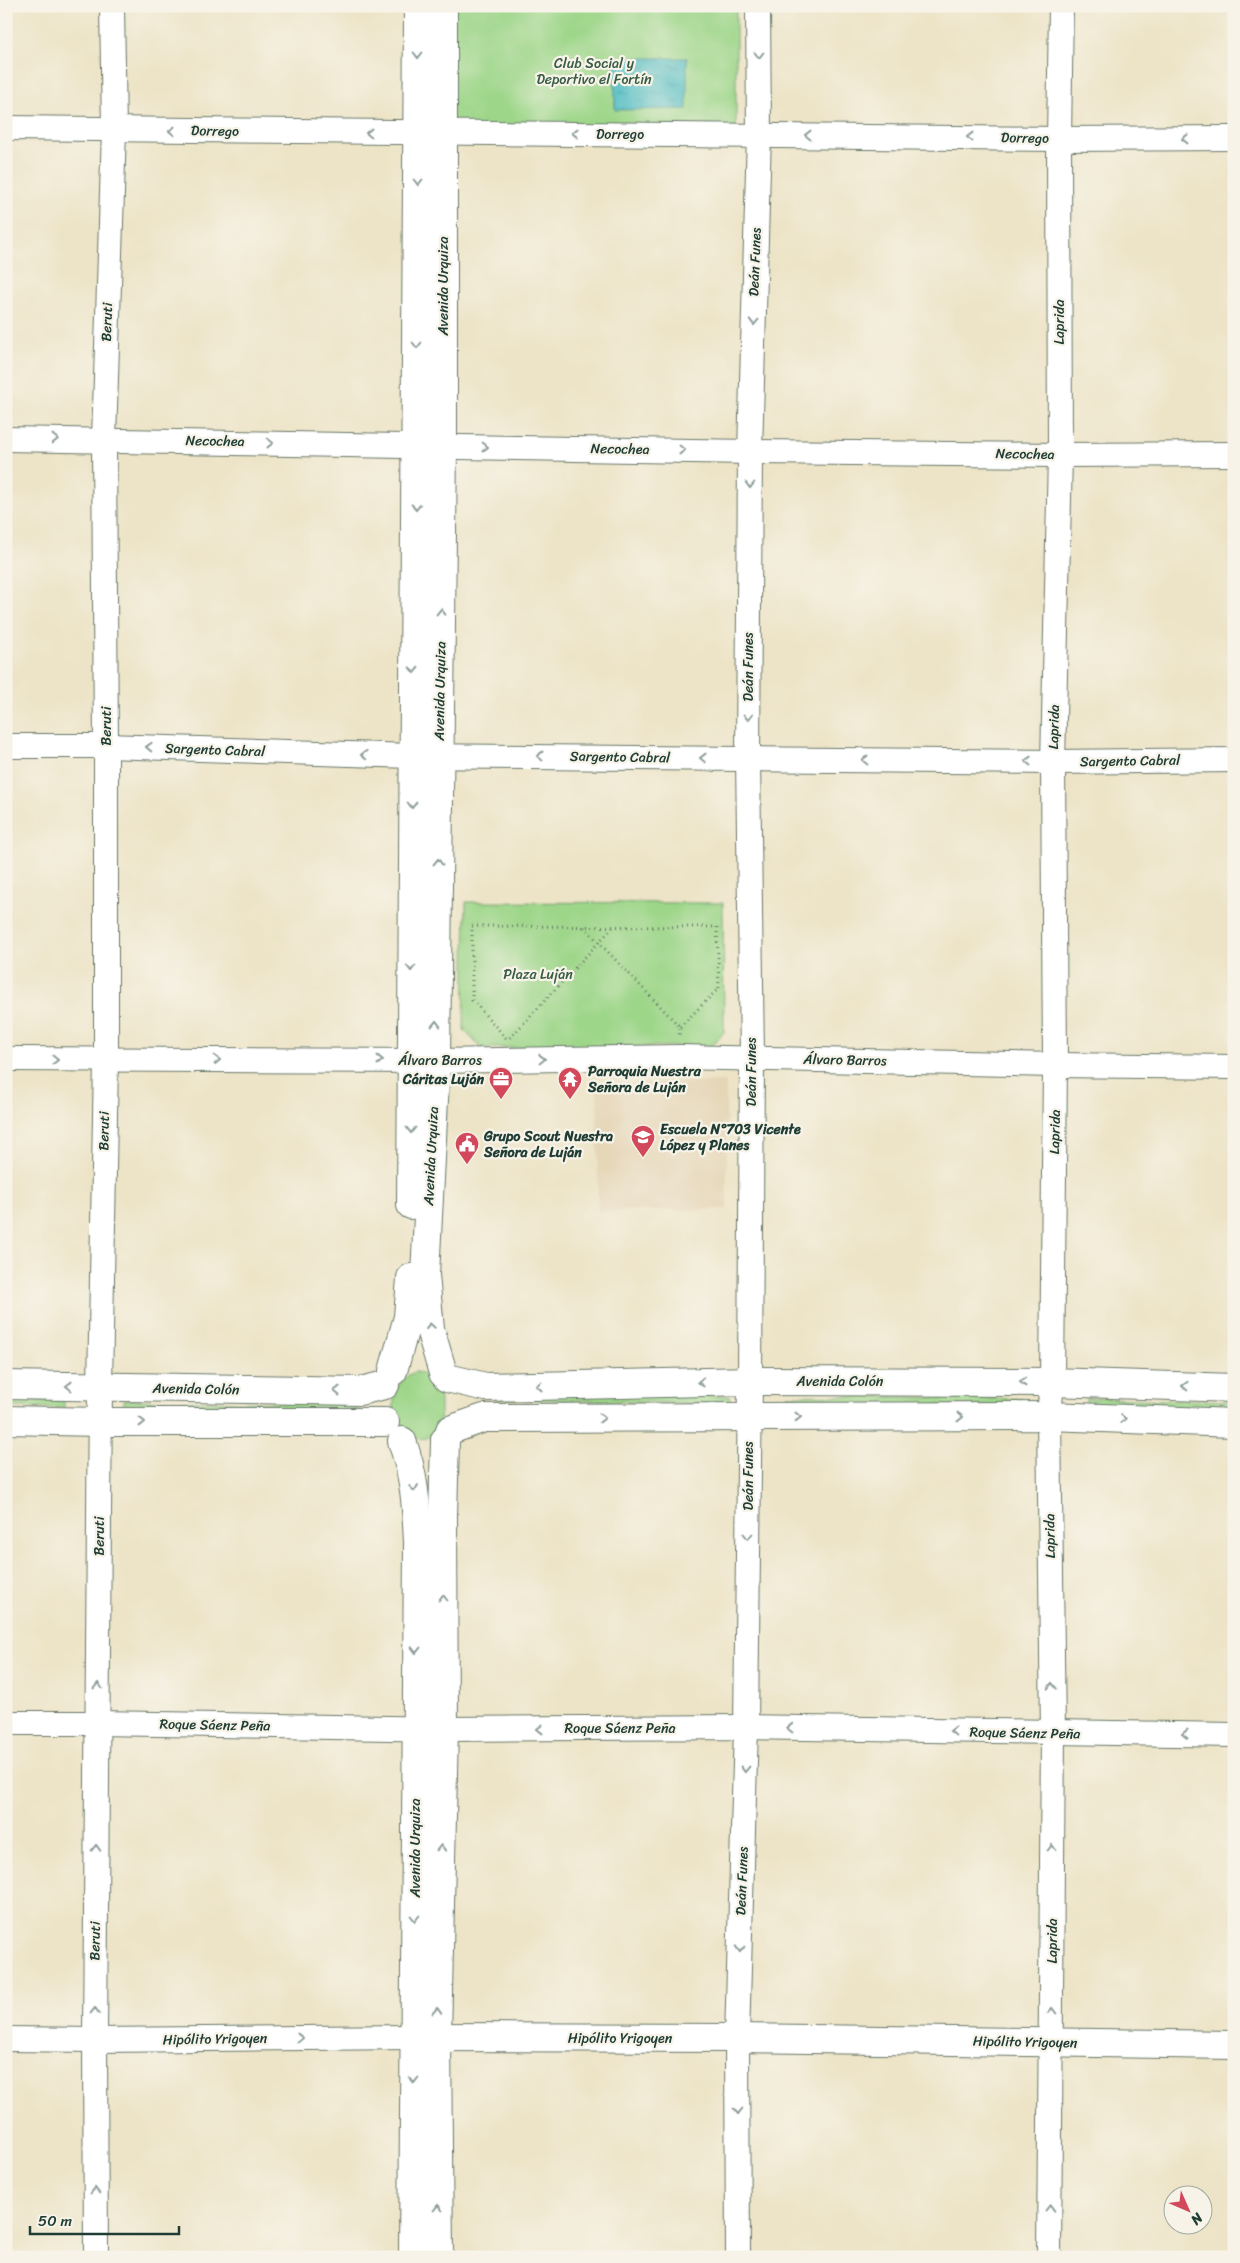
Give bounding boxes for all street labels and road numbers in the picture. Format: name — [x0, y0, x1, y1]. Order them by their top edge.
street label: Dorrego — [191, 118, 239, 144]
street label: Dorrego — [596, 122, 644, 147]
street label: Dorrego — [1001, 125, 1049, 151]
street label: Deán Funes — [741, 227, 769, 297]
street label: Avenida Urquiza — [431, 236, 456, 337]
street label: Laprida — [1047, 300, 1072, 344]
street label: Beruti — [94, 301, 120, 342]
street label: Necochea — [185, 428, 245, 454]
street label: Necochea — [590, 436, 650, 462]
street label: Necochea — [995, 441, 1055, 467]
street label: Deán Funes — [736, 632, 761, 701]
street label: Avenida Urquiza — [427, 641, 453, 742]
street label: Laprida — [1041, 704, 1067, 750]
street label: Beruti — [94, 705, 119, 746]
street label: Sargento Cabral — [165, 736, 266, 764]
street label: Sargento Cabral — [570, 744, 671, 770]
street label: Sargento Cabral — [1080, 748, 1181, 774]
street label: Deán Funes — [739, 1037, 764, 1106]
street label: Álvaro Barros — [802, 1047, 887, 1073]
street label: Álvaro Barros — [397, 1048, 482, 1073]
street label: Avenida Urquiza — [416, 1106, 446, 1207]
street label: Laprida — [1042, 1109, 1068, 1155]
street label: Beruti — [91, 1110, 117, 1151]
street label: Avenida Colón — [796, 1369, 884, 1394]
street label: Avenida Colón — [151, 1376, 240, 1402]
street label: Deán Funes — [736, 1441, 761, 1510]
street label: Laprida — [1037, 1513, 1063, 1559]
street label: Beruti — [87, 1515, 112, 1556]
street label: Roque Sáenz Peña — [159, 1712, 271, 1738]
street label: Roque Sáenz Peña — [565, 1716, 675, 1741]
street label: Roque Sáenz Peña — [969, 1720, 1081, 1746]
street label: Avenida Urquiza — [403, 1798, 428, 1899]
street label: Deán Funes — [728, 1846, 756, 1916]
street label: Laprida — [1040, 1919, 1065, 1963]
street label: Beruti — [82, 1920, 108, 1961]
street label: Hipólito Yrigoyen — [163, 2026, 268, 2052]
street label: Hipólito Yrigoyen — [568, 2026, 673, 2051]
street label: Hipólito Yrigoyen — [973, 2029, 1078, 2055]

